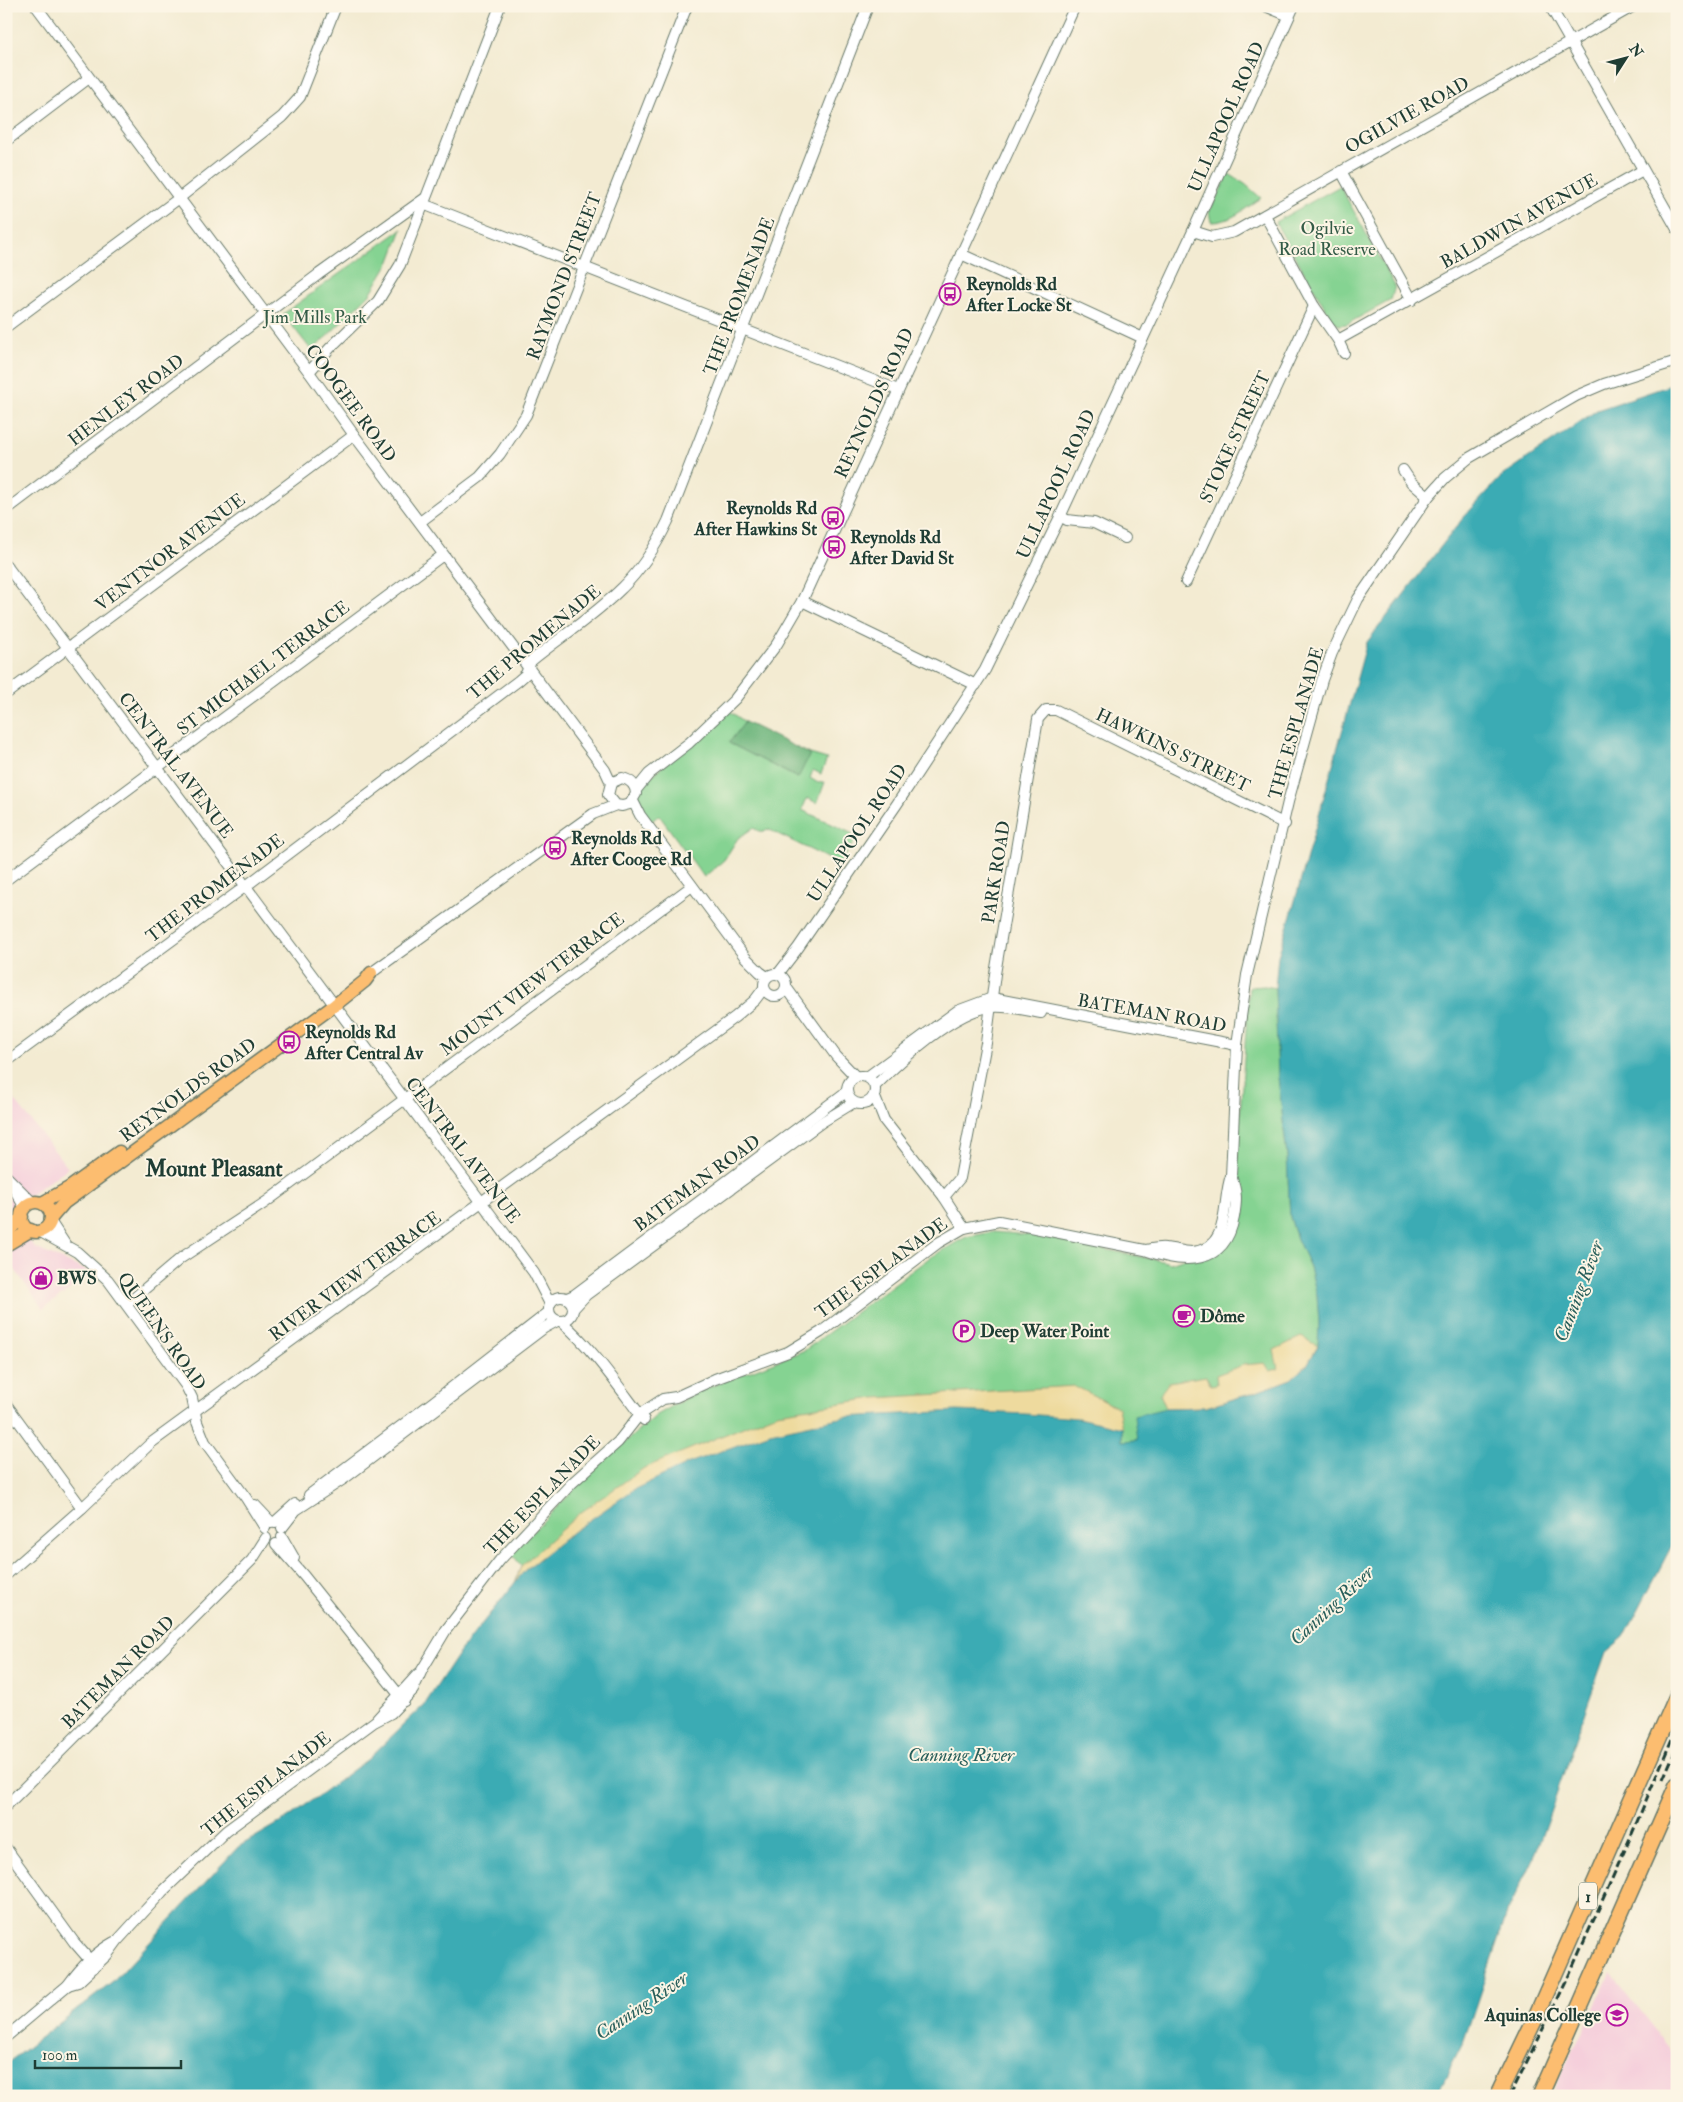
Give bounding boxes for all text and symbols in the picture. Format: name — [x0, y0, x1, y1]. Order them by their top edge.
north arrow — [1600, 32, 1650, 82]
street label: ULLAPOOL ROAD — [1183, 38, 1270, 196]
text: N — [1625, 40, 1647, 61]
street label: OGILVIE ROAD — [1341, 72, 1473, 159]
street label: BALDWIN AVENUE — [1437, 169, 1602, 274]
street label: RAYMOND STREET — [522, 188, 607, 363]
street label: THE PROMENADE — [699, 214, 780, 378]
park label: Ogilvie Road Reserve — [1278, 217, 1376, 261]
place label: Reynolds Rd After Locke St — [965, 273, 1072, 317]
bus stop icon: Reynolds Rd After Locke St — [938, 282, 962, 306]
park label: Jim Mills Park — [262, 306, 367, 329]
street label: REYNOLDS ROAD — [830, 324, 919, 482]
street label: COOGEE ROAD — [300, 340, 401, 467]
street label: HENLEY ROAD — [64, 349, 189, 451]
street label: STOKE STREET — [1195, 367, 1276, 507]
street label: ULLAPOOL ROAD — [1012, 406, 1101, 563]
street label: VENTNOR AVENUE — [91, 488, 250, 616]
place label: Reynolds Rd After Hawkins St — [693, 497, 817, 541]
bus stop icon: Reynolds Rd After Hawkins St — [821, 506, 845, 530]
place label: Reynolds Rd After David St — [849, 526, 954, 570]
bus stop icon: Reynolds Rd After David St — [822, 535, 846, 559]
street label: THE PROMENADE — [463, 580, 606, 705]
street label: ST MICHAEL TERRACE — [172, 596, 354, 741]
street label: THE ESPLANADE — [1264, 644, 1329, 802]
street label: CENTRAL AVENUE — [113, 688, 238, 843]
street label: HAWKINS STREET — [1092, 703, 1254, 798]
street label: ULLAPOOL ROAD — [802, 759, 912, 907]
street label: PARK ROAD — [977, 819, 1016, 925]
place label: Reynolds Rd After Coogee Rd — [570, 827, 692, 871]
street label: THE PROMENADE — [142, 829, 289, 948]
bus stop icon: Reynolds Rd After Coogee Rd — [543, 836, 567, 860]
street label: MOUNT VIEW TERRACE — [436, 908, 629, 1061]
street label: BATEMAN ROAD — [1076, 989, 1228, 1038]
place label: Reynolds Rd After Central Av — [304, 1021, 424, 1065]
bus stop icon: Reynolds Rd After Central Av — [277, 1030, 301, 1054]
street label: REYNOLDS ROAD — [116, 1033, 261, 1148]
street label: CENTRAL AVENUE — [400, 1073, 525, 1228]
street label: BATEMAN ROAD — [630, 1130, 765, 1237]
district label: Mount Pleasant — [144, 1155, 284, 1183]
street label: RIVER VIEW TERRACE — [265, 1206, 446, 1346]
street label: THE ESPLANADE — [811, 1213, 952, 1324]
water label: Canning River — [1549, 1237, 1609, 1345]
shop icon: BWS — [29, 1266, 53, 1290]
place label: BWS — [57, 1267, 97, 1290]
street label: QUEENS ROAD — [112, 1268, 211, 1395]
cafe icon: Dôme — [1172, 1304, 1196, 1328]
place label: Dôme — [1200, 1305, 1245, 1328]
parking icon: Deep Water Point — [952, 1319, 976, 1343]
place label: Deep Water Point — [980, 1320, 1109, 1343]
street label: THE ESPLANADE — [479, 1431, 605, 1560]
water label: Canning River — [1285, 1560, 1379, 1651]
street label: BATEMAN ROAD — [57, 1611, 180, 1734]
street label: THE ESPLANADE — [197, 1727, 336, 1842]
water label: Canning River — [908, 1743, 1015, 1767]
road number: 1 — [1579, 1882, 1597, 1910]
water label: Canning River — [591, 1966, 693, 2045]
school or university icon: Aquinas College — [1605, 2003, 1629, 2027]
place label: Aquinas College — [1484, 2004, 1601, 2027]
scale bar — [35, 2037, 181, 2069]
text: 100 m — [42, 2046, 78, 2065]

